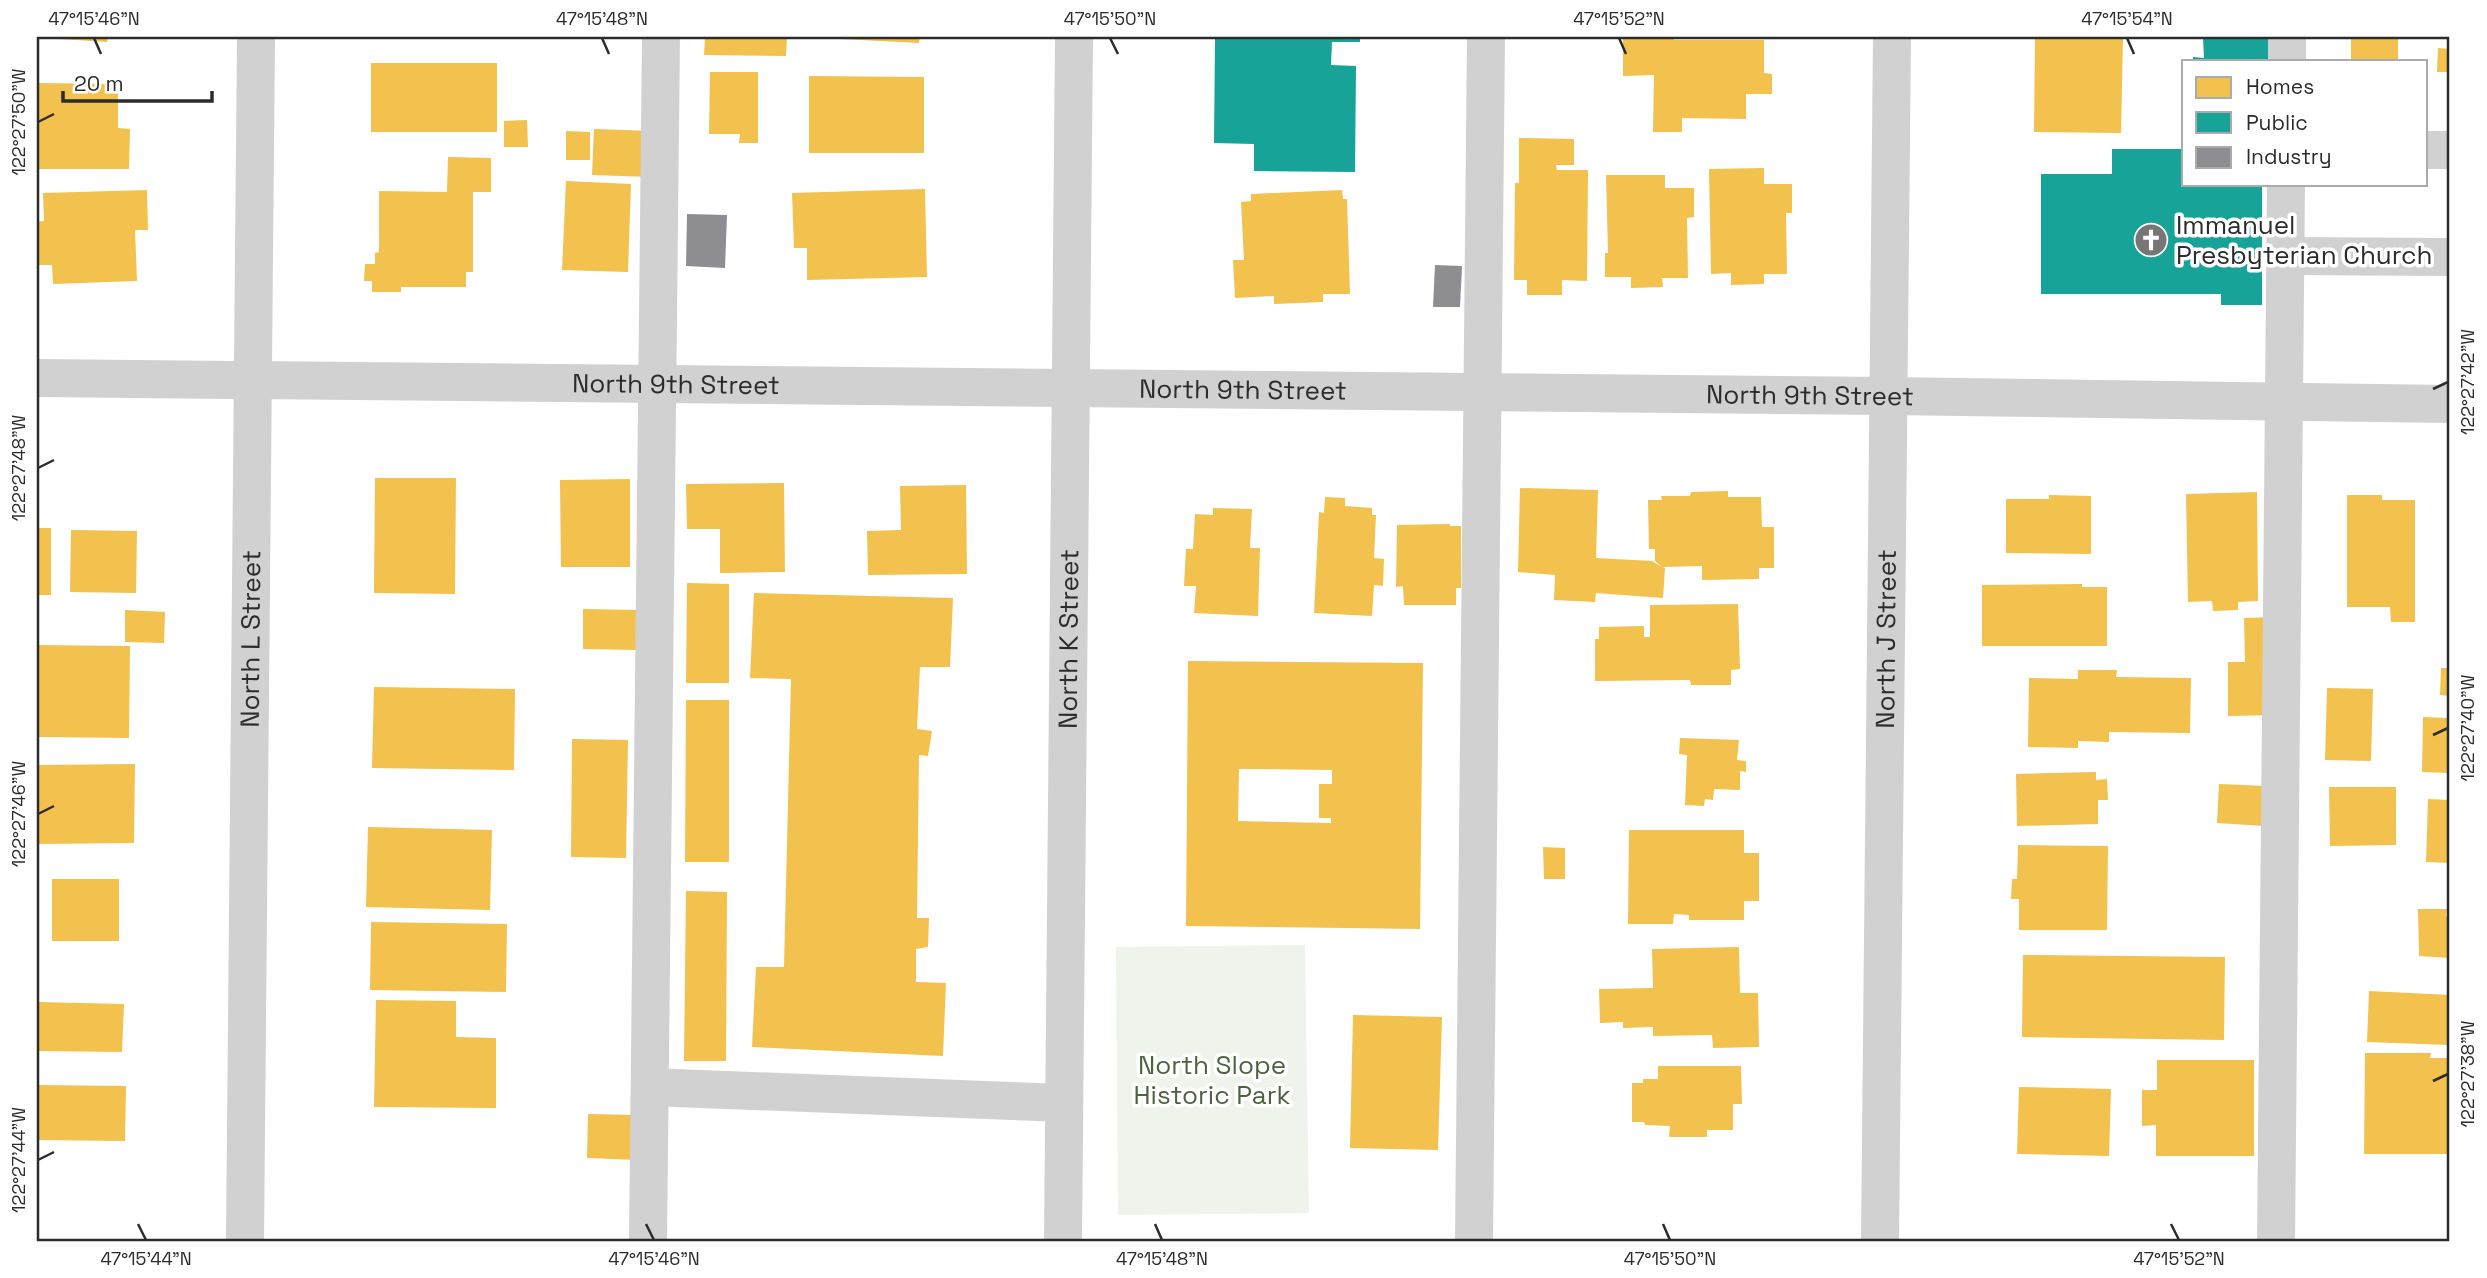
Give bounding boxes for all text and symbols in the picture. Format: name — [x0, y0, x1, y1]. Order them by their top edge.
text: 47°15'46"N — [48, 7, 140, 30]
text: 47°15'48"N — [556, 7, 648, 30]
text: 47°15'50"N — [1064, 7, 1156, 30]
text: 47°15'52"N — [1573, 7, 1665, 30]
text: 47°15'54"N — [2081, 7, 2173, 30]
scale bar — [63, 60, 212, 104]
legend — [2182, 60, 2428, 186]
text: 122°27'50"W — [7, 68, 30, 176]
text: 20 m — [74, 70, 124, 97]
text: Homes — [2246, 73, 2314, 100]
text: Public — [2246, 109, 2308, 136]
text: Industry — [2246, 143, 2332, 170]
place label: Immanuel Presbyterian Church — [2176, 208, 2433, 272]
church icon: Immanuel Presbyterian Church — [2132, 221, 2170, 259]
text: 122°27'42"W — [2456, 329, 2479, 435]
street label: North 9th Street — [572, 366, 780, 402]
street label: North 9th Street — [1139, 372, 1347, 408]
street label: North 9th Street — [1706, 377, 1914, 413]
text: 122°27'48"W — [7, 414, 30, 521]
street label: North K Street — [1051, 549, 1086, 729]
street label: North J Street — [1868, 549, 1904, 729]
street label: North L Street — [233, 550, 268, 728]
text: 122°27'40"W — [2456, 674, 2479, 781]
text: 122°27'46"W — [7, 761, 30, 867]
text: 122°27'38"W — [2456, 1020, 2479, 1127]
park label: North Slope Historic Park — [1134, 1048, 1290, 1112]
text: 122°27'44"W — [7, 1107, 30, 1213]
text: 47°15'44"N — [100, 1247, 192, 1270]
text: 47°15'46"N — [608, 1247, 700, 1270]
text: 47°15'48"N — [1116, 1247, 1208, 1270]
text: 47°15'50"N — [1624, 1247, 1716, 1270]
text: 47°15'52"N — [2133, 1247, 2225, 1270]

